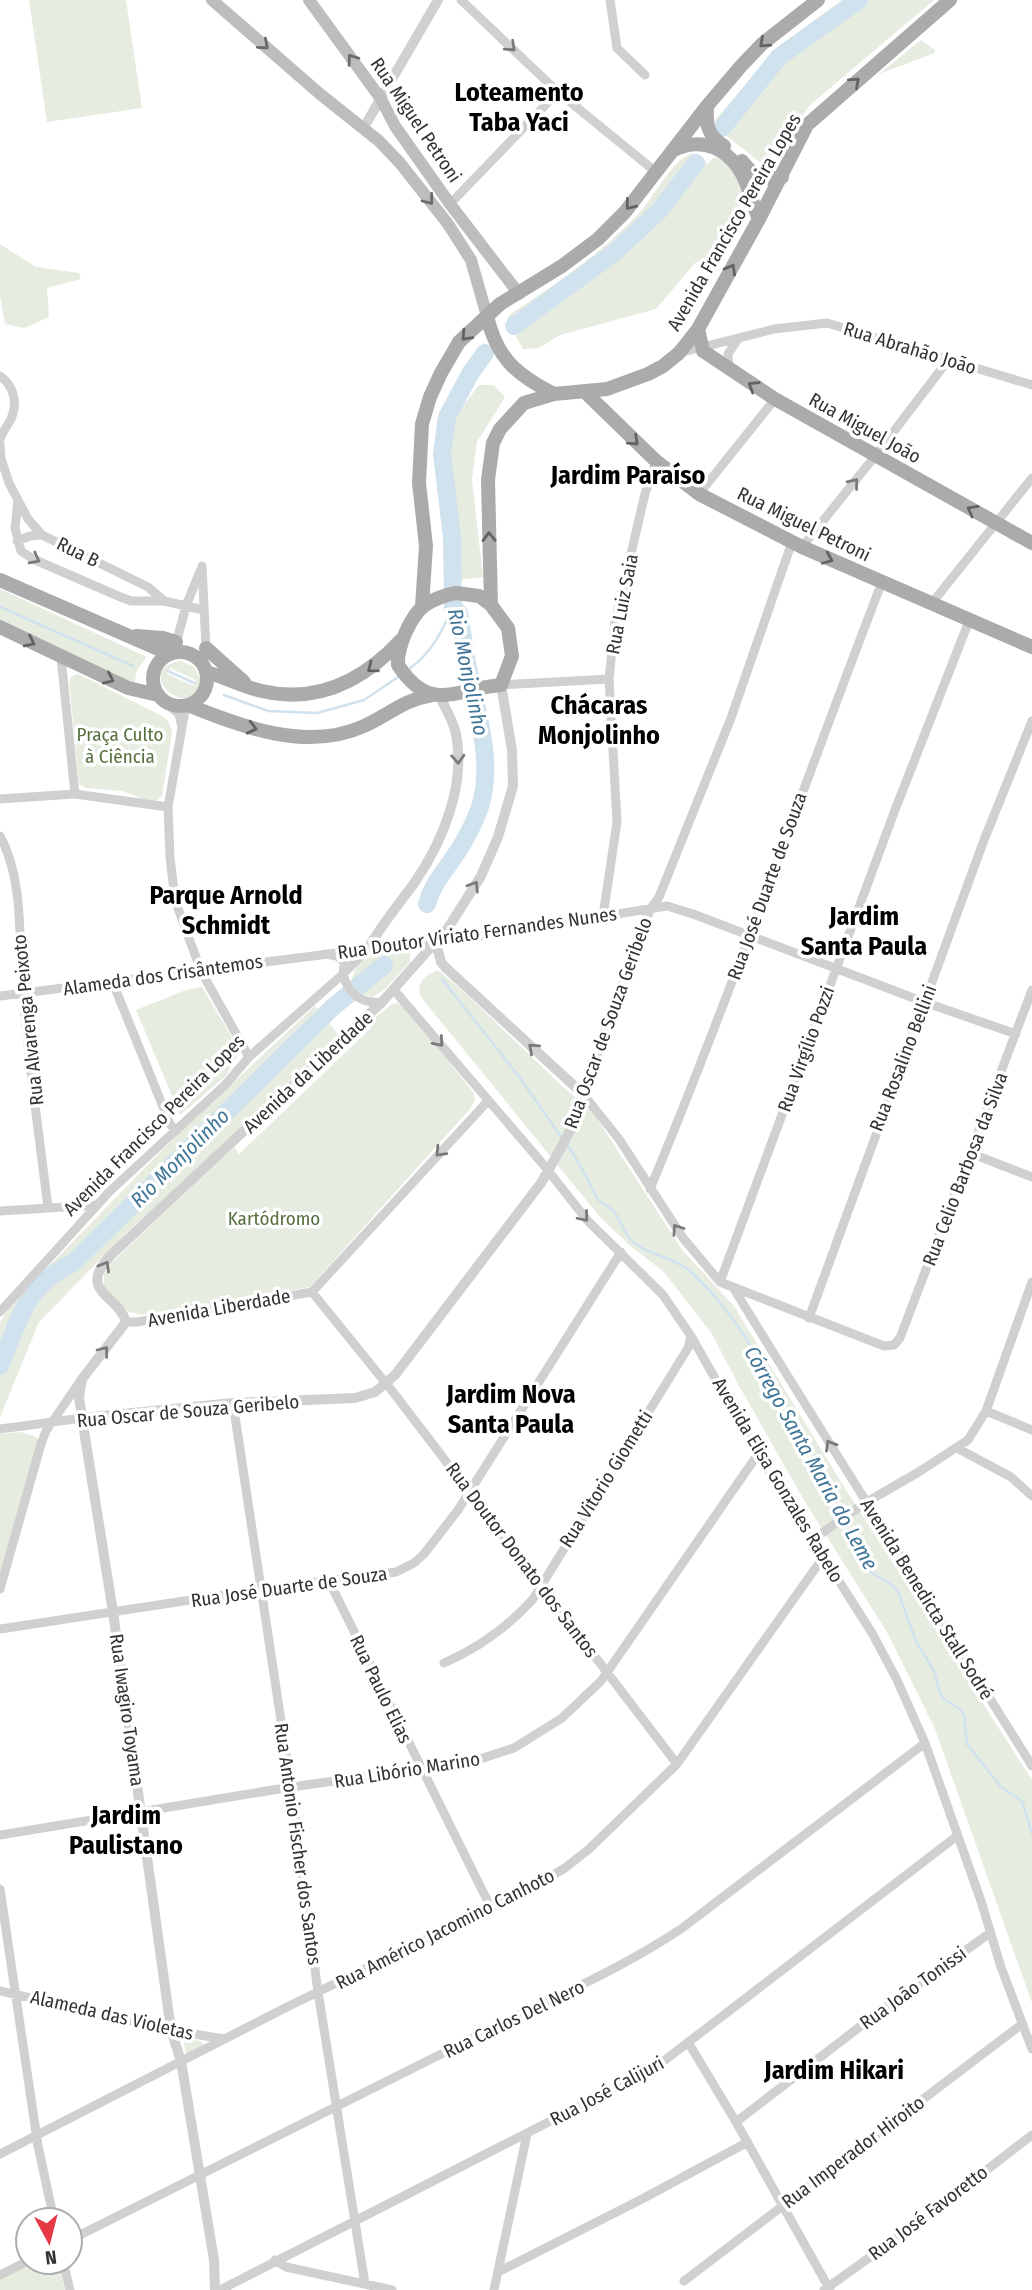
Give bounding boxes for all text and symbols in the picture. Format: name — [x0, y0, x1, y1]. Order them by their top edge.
one-way arrow — [760, 34, 773, 47]
one-way arrow — [256, 37, 269, 49]
one-way arrow — [503, 38, 516, 51]
street label: Rua Miguel Petroni — [366, 53, 466, 187]
one-way arrow — [347, 54, 360, 67]
district label: Loteamento Taba Yaci — [454, 77, 584, 138]
one-way arrow — [847, 78, 860, 90]
street label: Avenida Francisco Pereira Lopes — [662, 109, 806, 335]
one-way arrow — [421, 192, 434, 204]
one-way arrow — [626, 197, 639, 209]
one-way arrow — [723, 264, 736, 277]
street label: Rua Abrahão João — [841, 317, 979, 379]
one-way arrow — [461, 328, 474, 341]
one-way arrow — [748, 381, 761, 394]
street label: Rua Miguel João — [805, 388, 925, 468]
one-way arrow — [626, 433, 639, 446]
district label: Jardim Paraíso — [550, 460, 706, 491]
one-way arrow — [846, 478, 858, 491]
street label: Rua Miguel Petroni — [733, 482, 875, 566]
one-way arrow — [967, 505, 980, 518]
one-way arrow — [481, 531, 497, 541]
street label: Rua B — [53, 532, 103, 572]
one-way arrow — [821, 550, 833, 564]
one-way arrow — [28, 551, 40, 564]
street label: Rua Luiz Saia — [601, 552, 643, 656]
water label: Rio Monjolinho — [442, 606, 494, 738]
one-way arrow — [23, 634, 36, 648]
one-way arrow — [367, 659, 379, 672]
one-way arrow — [101, 671, 114, 685]
district label: Chácaras Monjolinho — [538, 690, 660, 751]
one-way arrow — [246, 720, 258, 734]
park label: Praça Culto à Ciência — [77, 723, 163, 768]
one-way arrow — [450, 753, 465, 764]
street label: Rua José Duarte de Souza — [722, 789, 812, 983]
district label: Parque Arnold Schmidt — [149, 880, 303, 941]
one-way arrow — [466, 881, 479, 894]
district label: Jardim Santa Paula — [801, 901, 927, 962]
street label: Rua Doutor Viriato Fernandes Nunes — [336, 902, 618, 964]
street label: Rua Oscar de Souza Geribelo — [559, 914, 657, 1132]
street label: Rua Alvarenga Peixoto — [8, 933, 48, 1107]
street label: Alameda dos Crisântemos — [62, 950, 264, 1000]
street label: Rua Rosalino Bellini — [865, 982, 941, 1134]
street label: Rua Virgílio Pozzi — [773, 983, 839, 1115]
street label: Avenida da Liberdade — [239, 1006, 377, 1138]
street label: Avenida Francisco Pereira Lopes — [58, 1029, 250, 1221]
one-way arrow — [431, 1034, 443, 1047]
one-way arrow — [528, 1043, 541, 1056]
street label: Rua Celio Barbosa da Silva — [917, 1069, 1013, 1269]
water label: Rio Monjolinho — [125, 1103, 235, 1213]
one-way arrow — [436, 1144, 449, 1157]
park label: Kartódromo — [228, 1207, 320, 1230]
one-way arrow — [576, 1208, 588, 1221]
one-way arrow — [673, 1224, 685, 1237]
one-way arrow — [97, 1260, 110, 1273]
street label: Avenida Liberdade — [146, 1284, 292, 1332]
water label: Córrego Santa Maria do Leme — [739, 1342, 883, 1574]
one-way arrow — [96, 1346, 109, 1358]
street label: Avenida Elisa Gonzales Rabelo — [708, 1373, 848, 1587]
district label: Jardim Nova Santa Paula — [445, 1379, 576, 1440]
street label: Rua Oscar de Souza Geribelo — [76, 1390, 300, 1432]
street label: Rua Vitorio Giometti — [555, 1406, 657, 1552]
one-way arrow — [825, 1439, 838, 1452]
street label: Rua Doutor Donato dos Santos — [441, 1458, 603, 1662]
street label: Avenida Benedicta Stall Sodré — [856, 1494, 998, 1704]
street label: Rua José Duarte de Souza — [189, 1562, 389, 1612]
street label: Rua Paulo Elias — [345, 1631, 417, 1747]
street label: Rua Iwagiro Toyama — [105, 1632, 149, 1788]
street label: Rua Antonio Fischer dos Santos — [270, 1722, 326, 1966]
street label: Rua Libório Marino — [332, 1747, 482, 1793]
district label: Jardim Paulistano — [69, 1800, 183, 1861]
street label: Rua Américo Jacomino Canhoto — [332, 1864, 558, 1994]
street label: Rua João Tonissi — [855, 1942, 971, 2034]
street label: Rua Carlos Del Nero — [440, 1975, 588, 2063]
street label: Alameda das Violetas — [28, 1985, 196, 2045]
street label: Rua José Calijuri — [546, 2051, 668, 2131]
district label: Jardim Hikari — [763, 2055, 904, 2086]
street label: Rua Imperador Hiroito — [777, 2091, 929, 2213]
street label: Rua José Favoretto — [864, 2161, 992, 2265]
north arrow — [14, 2206, 84, 2276]
text: N — [44, 2245, 58, 2269]

